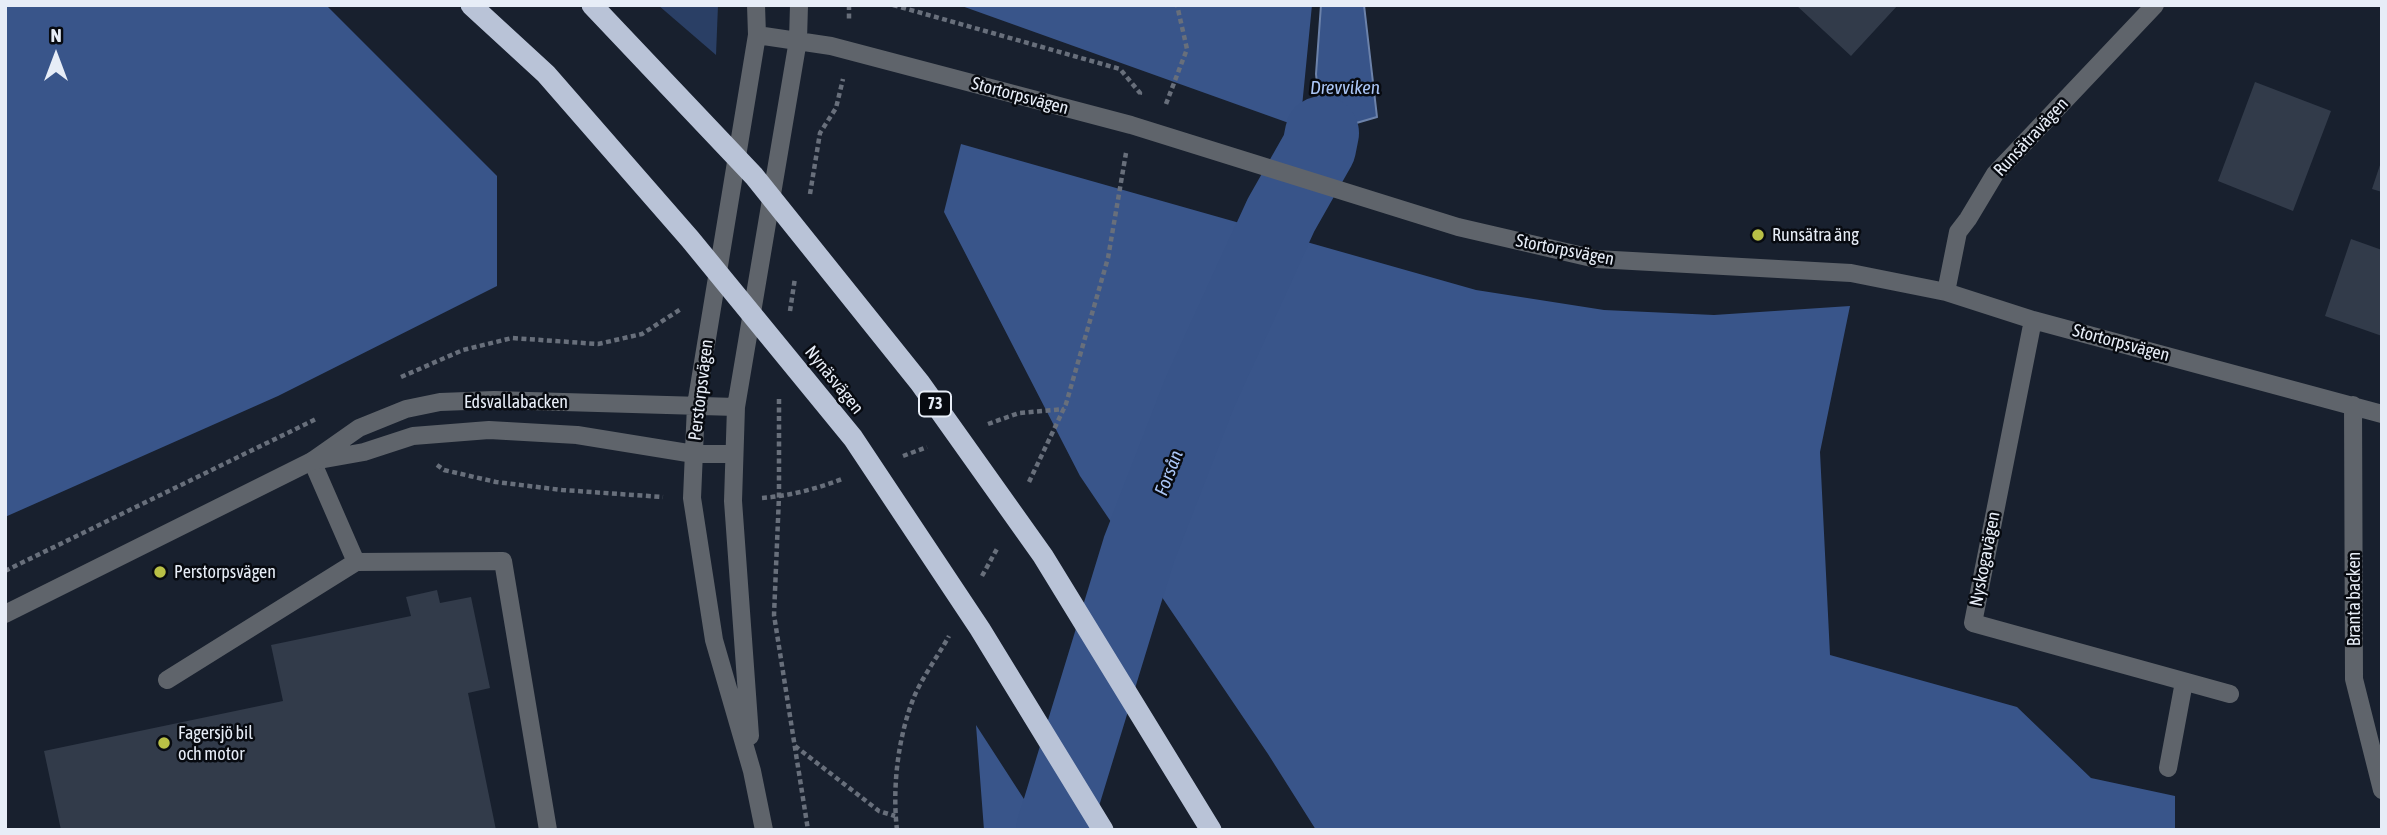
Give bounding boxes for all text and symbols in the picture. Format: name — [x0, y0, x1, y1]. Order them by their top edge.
north arrow — [21, 21, 91, 91]
text: N — [50, 24, 62, 46]
street label: Stortorpsvägen — [969, 73, 1071, 119]
water label: Drevviken — [1310, 77, 1380, 99]
street label: Runsätravägen — [1989, 93, 2073, 181]
place label: Runsätra äng — [1772, 224, 1859, 246]
marker: Runsätra äng — [1750, 227, 1766, 243]
street label: Stortorpsvägen — [1514, 230, 1616, 270]
street label: Stortorpsvägen — [2070, 320, 2172, 366]
street label: Perstorpsvägen — [684, 338, 718, 442]
street label: Nynäsvägen — [800, 342, 868, 418]
street label: Edsvallabacken — [464, 391, 568, 413]
road number: 73 — [919, 392, 951, 416]
water label: Forsån — [1150, 447, 1188, 499]
street label: Nyskogavägen — [1965, 510, 2005, 608]
street label: Branta backen — [2343, 552, 2365, 646]
place label: Perstorpsvägen — [174, 561, 276, 583]
marker: Perstorpsvägen — [152, 564, 168, 580]
place label: Fagersjö bil och motor — [178, 722, 253, 764]
marker: Fagersjö bil och motor — [156, 735, 172, 751]

